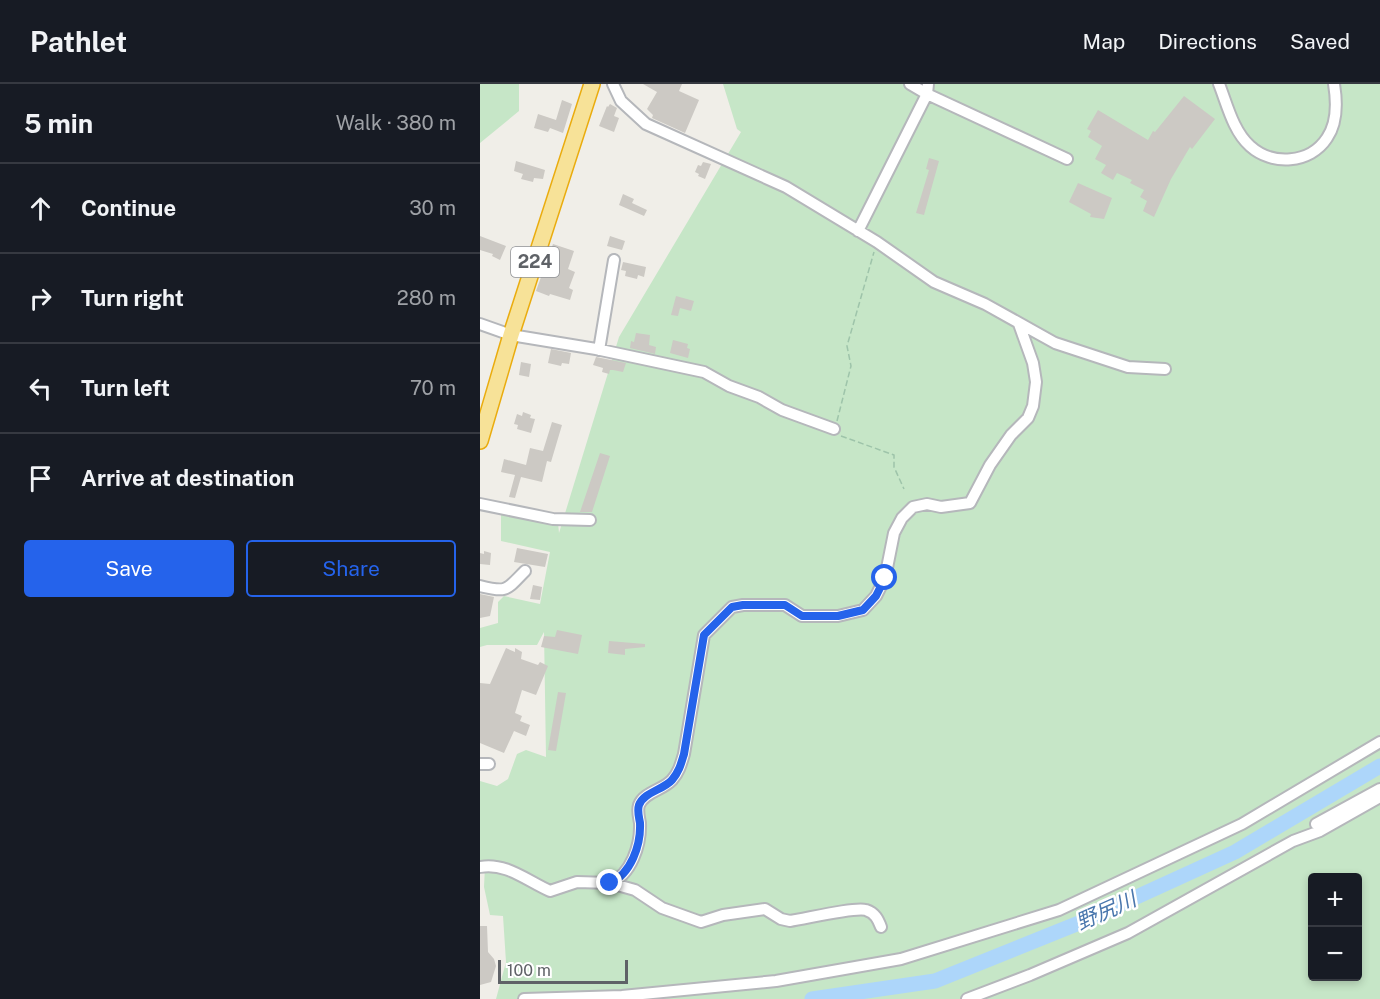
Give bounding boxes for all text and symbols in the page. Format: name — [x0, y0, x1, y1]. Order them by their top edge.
text: Pathlet — [30, 25, 127, 58]
text: Map — [1083, 29, 1125, 54]
text: Directions — [1158, 29, 1257, 54]
text: Saved — [1290, 29, 1350, 54]
text: 5 min — [24, 108, 93, 139]
text: Walk · 380 m — [336, 111, 456, 135]
icon: ahead — [24, 192, 57, 225]
text: Continue — [81, 195, 176, 221]
text: 30 m — [409, 196, 456, 220]
road number: 224 — [511, 247, 559, 277]
icon: right — [24, 282, 57, 315]
text: Turn right — [81, 285, 184, 311]
text: 280 m — [397, 286, 456, 310]
icon: left — [24, 372, 57, 405]
text: Turn left — [81, 375, 170, 401]
text: 70 m — [410, 376, 456, 400]
icon: arrive — [24, 462, 57, 495]
text: Arrive at destination — [81, 465, 294, 491]
button: Save — [24, 540, 234, 597]
button: Share — [246, 540, 456, 597]
route start — [871, 564, 897, 590]
route end — [596, 869, 622, 895]
map controls — [1308, 873, 1362, 981]
button: + — [1308, 873, 1362, 927]
water label: 野尻川 — [1072, 885, 1141, 935]
button: − — [1308, 927, 1362, 981]
scale bar — [498, 957, 628, 984]
text: 100 m — [507, 961, 551, 980]

